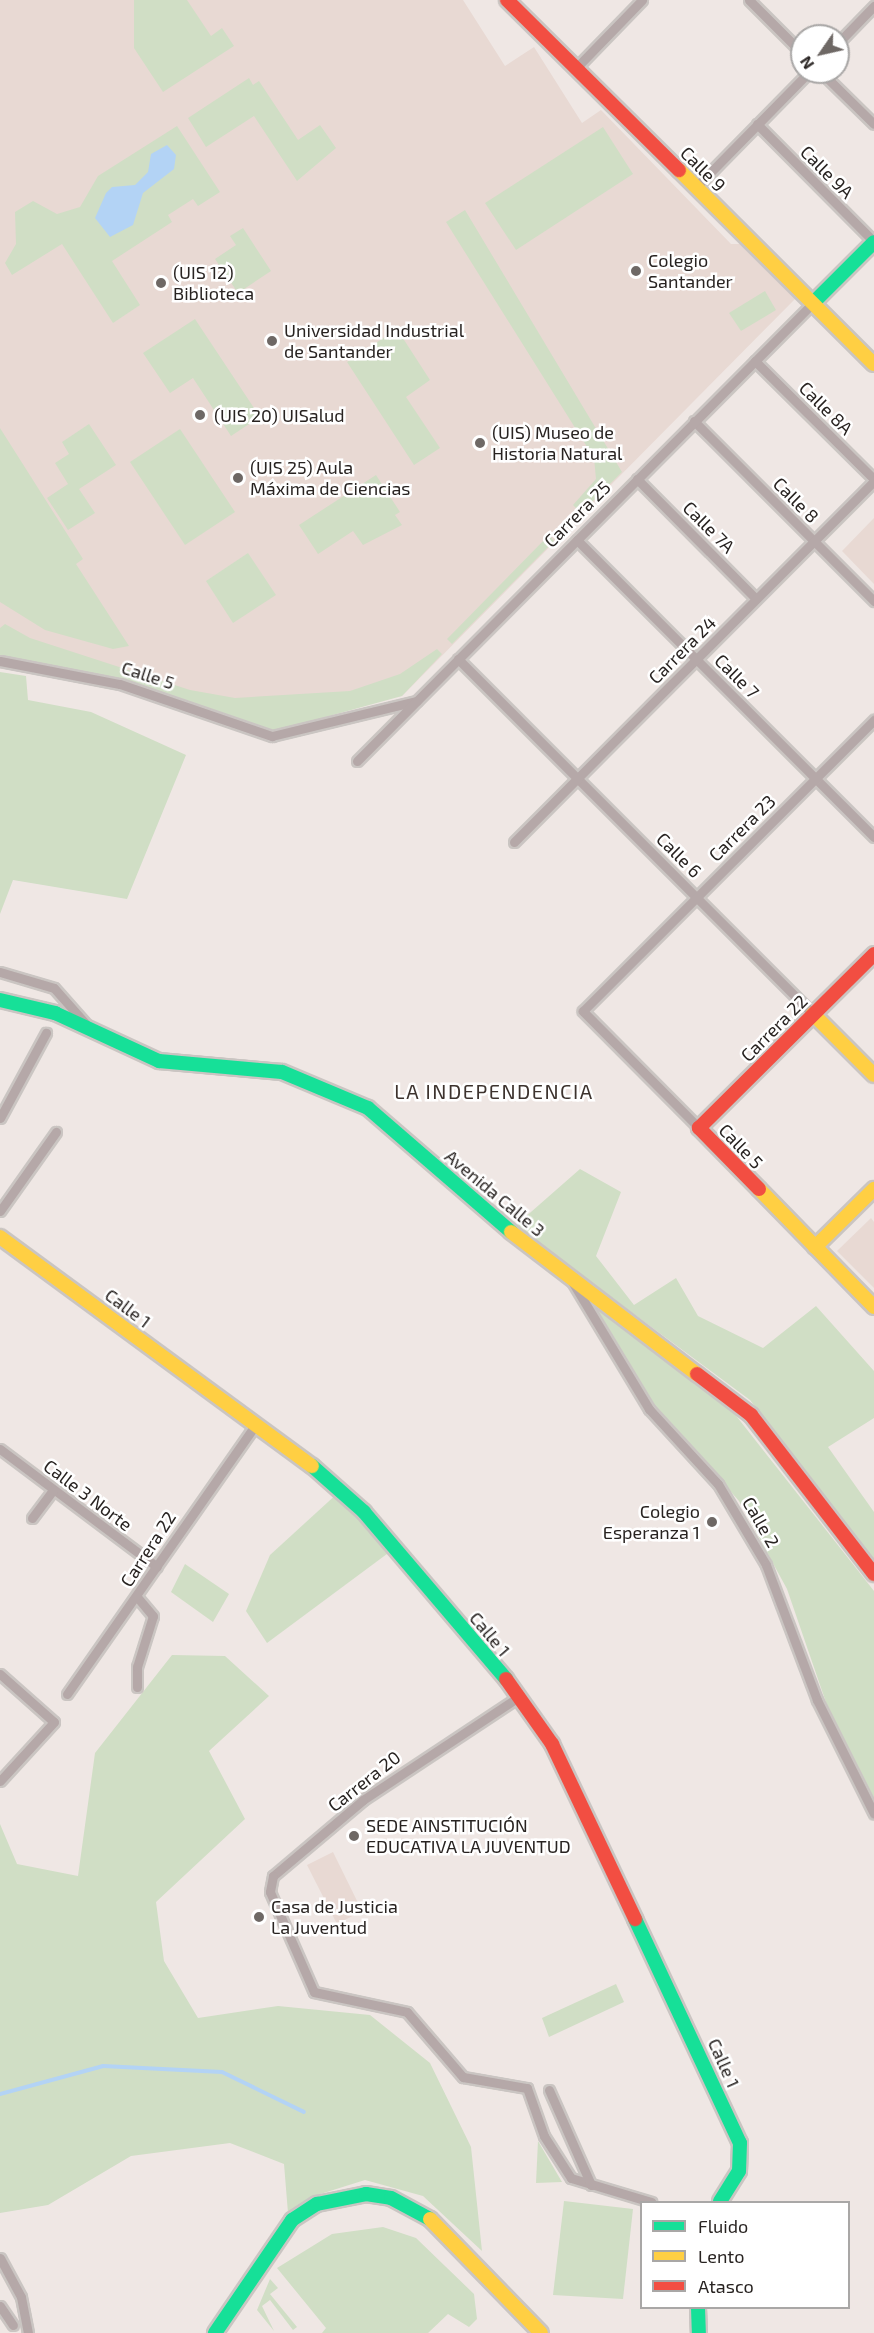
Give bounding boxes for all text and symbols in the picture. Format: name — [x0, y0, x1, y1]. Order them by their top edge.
north arrow — [790, 24, 850, 84]
text: N — [795, 53, 817, 73]
street label: Calle 9A — [796, 141, 858, 203]
street label: Calle 9 — [676, 142, 730, 196]
place label: Colegio Santander — [648, 250, 733, 292]
place label: (UIS 12) Biblioteca — [173, 262, 254, 304]
marker: Colegio Santander — [629, 264, 643, 278]
marker: (UIS 12) Biblioteca — [154, 276, 168, 290]
place label: Universidad Industrial de Santander — [284, 320, 464, 362]
marker: Universidad Industrial de Santander — [265, 334, 279, 348]
street label: Calle 8A — [795, 377, 857, 439]
place label: (UIS 20) UISalud — [214, 404, 345, 426]
marker: (UIS 20) UISalud — [191, 406, 209, 424]
place label: (UIS) Museo de Historia Natural — [492, 422, 622, 464]
marker: (UIS) Museo de Historia Natural — [473, 436, 487, 450]
place label: (UIS 25) Aula Máxima de Ciencias — [250, 457, 410, 500]
marker: (UIS 25) Aula Máxima de Ciencias — [231, 471, 245, 485]
street label: Calle 8 — [769, 473, 823, 527]
street label: Carrera 25 — [539, 476, 615, 552]
street label: Calle 7A — [679, 497, 739, 557]
street label: Carrera 24 — [644, 612, 720, 688]
street label: Calle 7 — [710, 649, 764, 703]
street label: Calle 5 — [119, 656, 177, 694]
street label: Carrera 23 — [704, 790, 780, 866]
street label: Calle 6 — [652, 828, 706, 882]
street label: Carrera 22 — [736, 990, 812, 1066]
district label: LA INDEPENDENCIA — [394, 1079, 594, 1103]
street label: Calle 5 — [714, 1119, 768, 1173]
street label: Avenida Calle 3 — [441, 1145, 549, 1241]
street label: Calle 1 — [101, 1284, 155, 1332]
street label: Calle 3 Norte — [39, 1455, 137, 1535]
street label: Calle 2 — [738, 1493, 784, 1551]
place label: Colegio Esperanza 1 — [603, 1501, 700, 1544]
street label: Carrera 22 — [116, 1507, 180, 1591]
marker: Colegio Esperanza 1 — [705, 1515, 719, 1529]
street label: Calle 1 — [465, 1607, 515, 1661]
street label: Carrera 20 — [323, 1746, 405, 1816]
place label: SEDE AINSTITUCIÓN EDUCATIVA LA JUVENTUD — [366, 1815, 572, 1858]
marker: SEDE AINSTITUCIÓN EDUCATIVA LA JUVENTUD — [347, 1829, 361, 1843]
place label: Casa de Justicia La Juventud — [271, 1896, 398, 1938]
marker: Casa de Justicia La Juventud — [252, 1910, 266, 1924]
street label: Calle 1 — [704, 2035, 744, 2091]
legend — [640, 2201, 850, 2309]
text: Fluido — [698, 2215, 748, 2237]
text: Lento — [698, 2245, 744, 2267]
text: Atasco — [698, 2275, 754, 2297]

